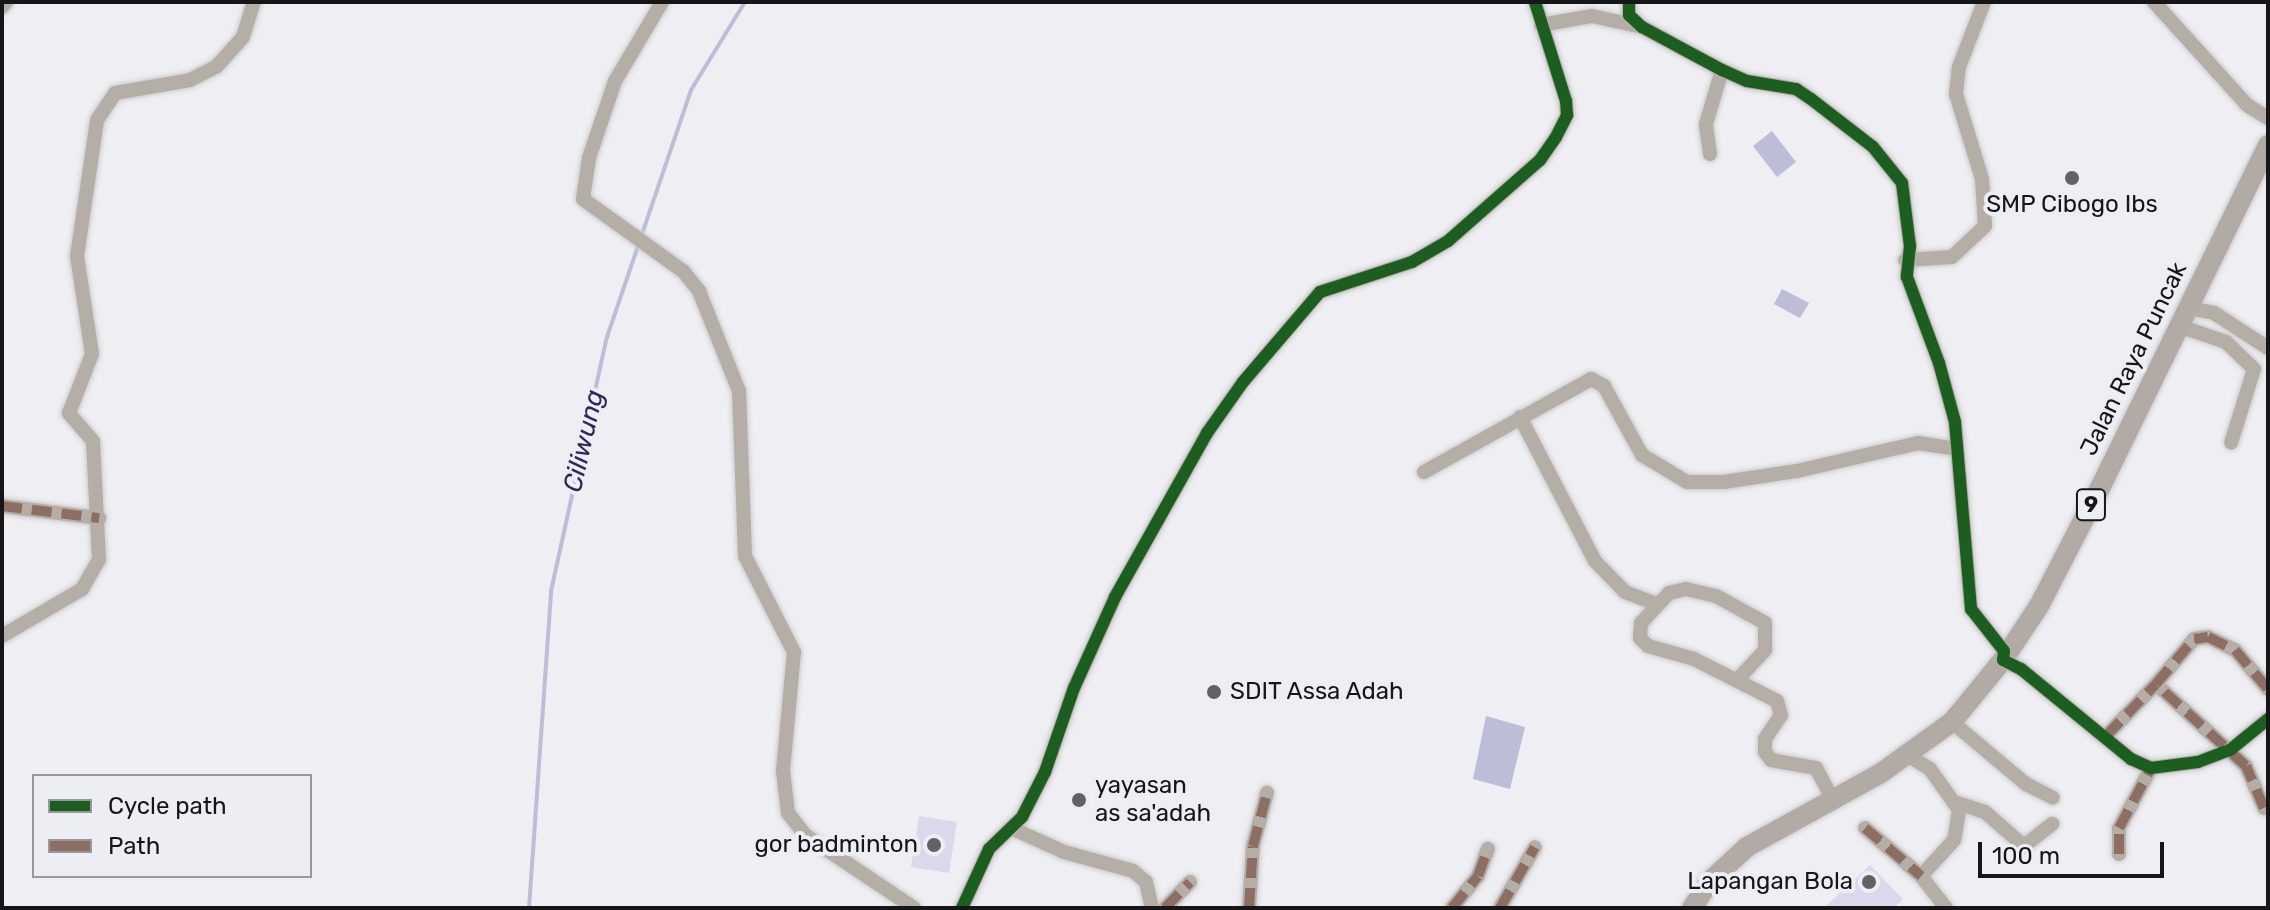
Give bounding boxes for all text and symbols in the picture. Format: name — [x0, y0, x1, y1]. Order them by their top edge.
marker: SMP Cibogo Ibs — [2063, 169, 2081, 187]
place label: SMP Cibogo Ibs — [1986, 191, 2158, 219]
street label: Jalan Raya Puncak — [2075, 258, 2193, 460]
water label: Ciliwung — [557, 387, 611, 495]
road number: 9 — [2075, 487, 2107, 523]
place label: SDIT Assa Adah — [1230, 678, 1406, 706]
marker: SDIT Assa Adah — [1205, 683, 1223, 701]
place label: yayasan as sa'adah — [1095, 772, 1211, 828]
legend — [32, 774, 312, 878]
marker: yayasan as sa'adah — [1070, 791, 1088, 809]
text: Cycle path — [108, 792, 227, 820]
scale bar — [1982, 826, 2168, 876]
place label: gor badminton — [754, 831, 918, 859]
text: Path — [108, 832, 160, 860]
marker: gor badminton — [925, 836, 943, 854]
text: 100 m — [1992, 842, 2060, 870]
place label: Lapangan Bola — [1687, 868, 1853, 896]
marker: Lapangan Bola — [1860, 873, 1878, 891]

